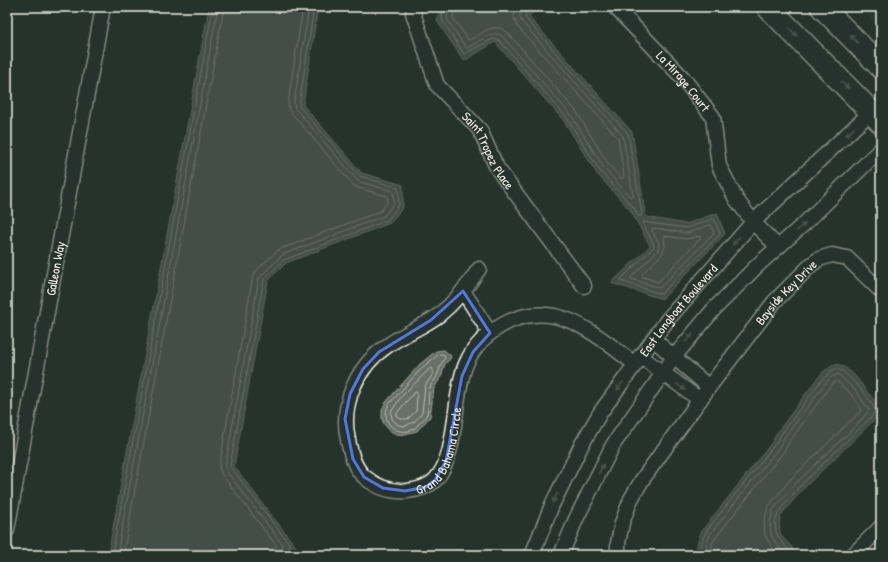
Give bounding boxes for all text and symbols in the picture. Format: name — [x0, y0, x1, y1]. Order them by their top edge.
one-way arrow — [788, 27, 798, 37]
one-way arrow — [849, 34, 859, 44]
street label: La Mirage Court — [652, 47, 715, 116]
one-way arrow — [840, 80, 850, 90]
street label: Saint Tropez Place — [458, 108, 519, 193]
one-way arrow — [845, 127, 855, 137]
one-way arrow — [796, 222, 806, 232]
one-way arrow — [732, 236, 741, 247]
street label: Galleon Way — [41, 239, 69, 297]
street label: Bayside Key Drive — [751, 255, 820, 328]
street label: East Longboat Boulevard — [635, 260, 721, 360]
one-way arrow — [684, 333, 693, 343]
one-way arrow — [616, 381, 624, 391]
one-way arrow — [676, 383, 687, 391]
street label: Grand Bahama Circle — [414, 406, 465, 498]
one-way arrow — [598, 463, 604, 475]
one-way arrow — [552, 493, 558, 504]

